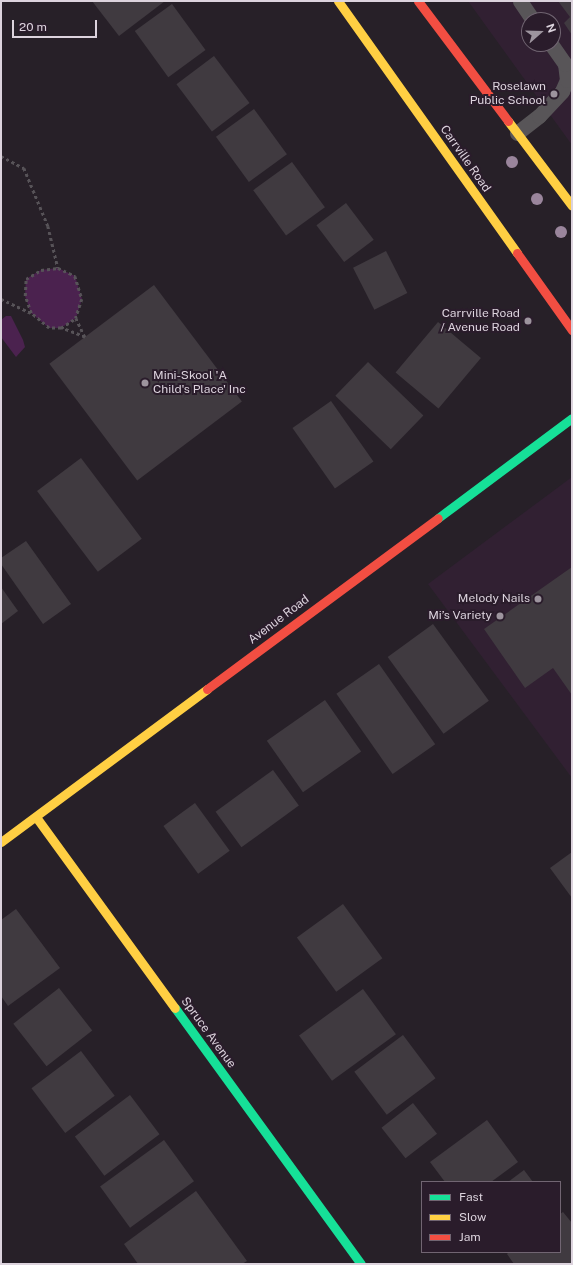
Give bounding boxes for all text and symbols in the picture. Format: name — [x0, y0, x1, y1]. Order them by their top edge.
scale bar — [14, 12, 99, 38]
north arrow — [521, 12, 561, 52]
text: 20 m — [19, 20, 47, 34]
text: N — [544, 22, 558, 34]
place label: Roselawn Public School — [470, 80, 546, 108]
marker: Roselawn Public School — [549, 89, 559, 99]
street label: Carrville Road — [437, 123, 493, 195]
place label: Carrville Road / Avenue Road — [440, 307, 520, 335]
marker: Carrville Road / Avenue Road — [523, 316, 533, 326]
place label: Mini-Skool 'A Child's Place' Inc — [153, 369, 246, 397]
marker: Mini-Skool 'A Child's Place' Inc — [140, 378, 150, 388]
street label: Avenue Road — [246, 592, 312, 648]
place label: Melody Nails — [458, 592, 530, 606]
marker: Melody Nails — [533, 594, 543, 604]
place label: Mi’s Variety — [428, 609, 492, 623]
marker: Mi’s Variety — [495, 611, 505, 621]
street label: Spruce Avenue — [177, 995, 239, 1071]
legend — [421, 1181, 561, 1253]
text: Fast — [459, 1190, 483, 1204]
text: Slow — [459, 1210, 486, 1224]
text: Jam — [459, 1230, 481, 1244]

